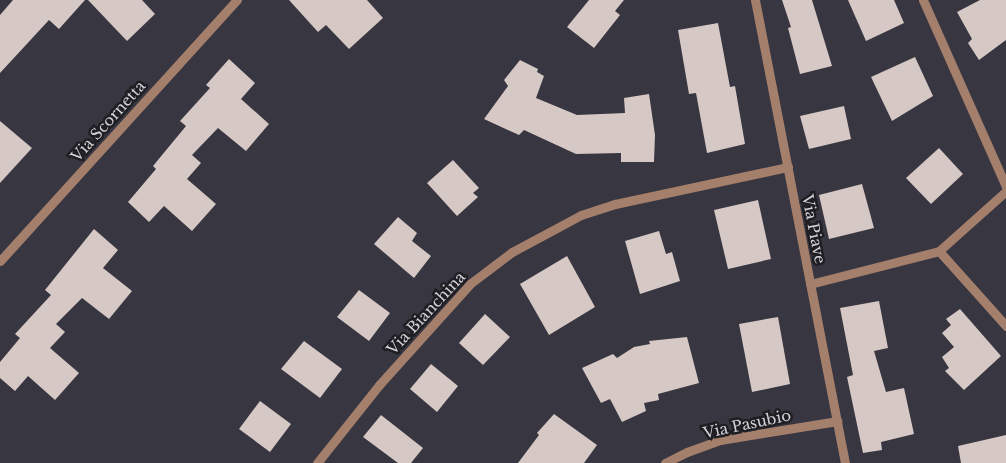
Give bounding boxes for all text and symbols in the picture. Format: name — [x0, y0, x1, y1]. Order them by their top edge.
street label: Via Scornetta — [67, 77, 149, 165]
street label: Via Piave — [798, 193, 830, 265]
street label: Via Bianchina — [383, 268, 469, 358]
street label: Via Pasubio — [701, 406, 793, 442]

